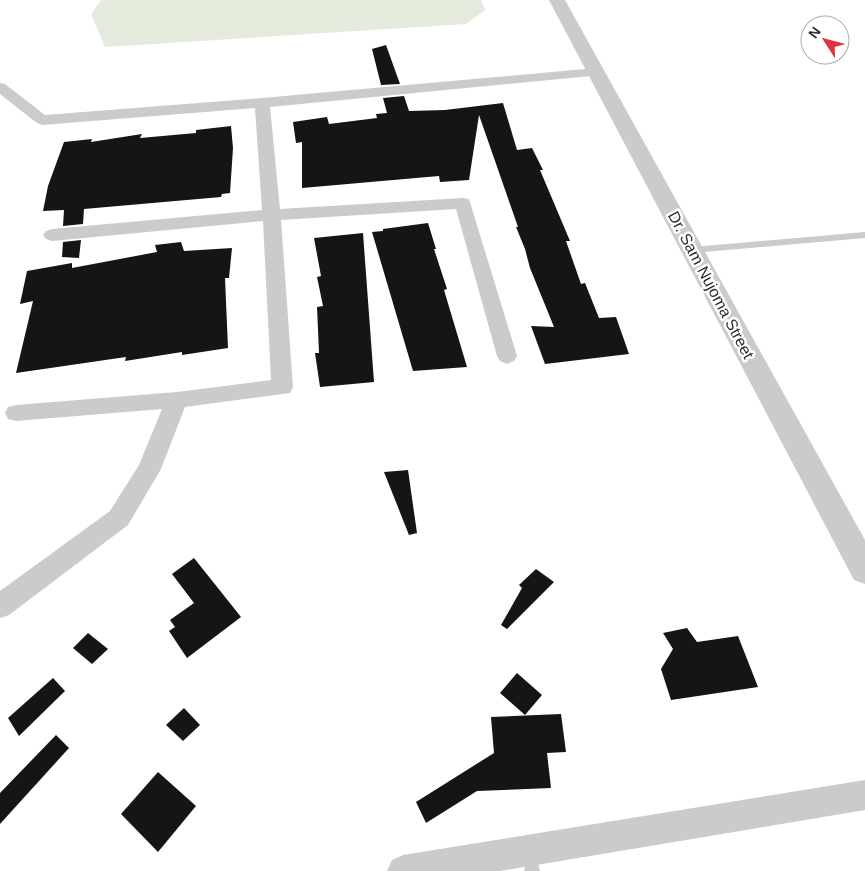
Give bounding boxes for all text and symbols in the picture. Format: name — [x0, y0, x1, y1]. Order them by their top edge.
north arrow — [800, 15, 850, 65]
text: N — [805, 24, 824, 41]
street label: Dr. Sam Nujoma Street — [665, 208, 757, 362]

